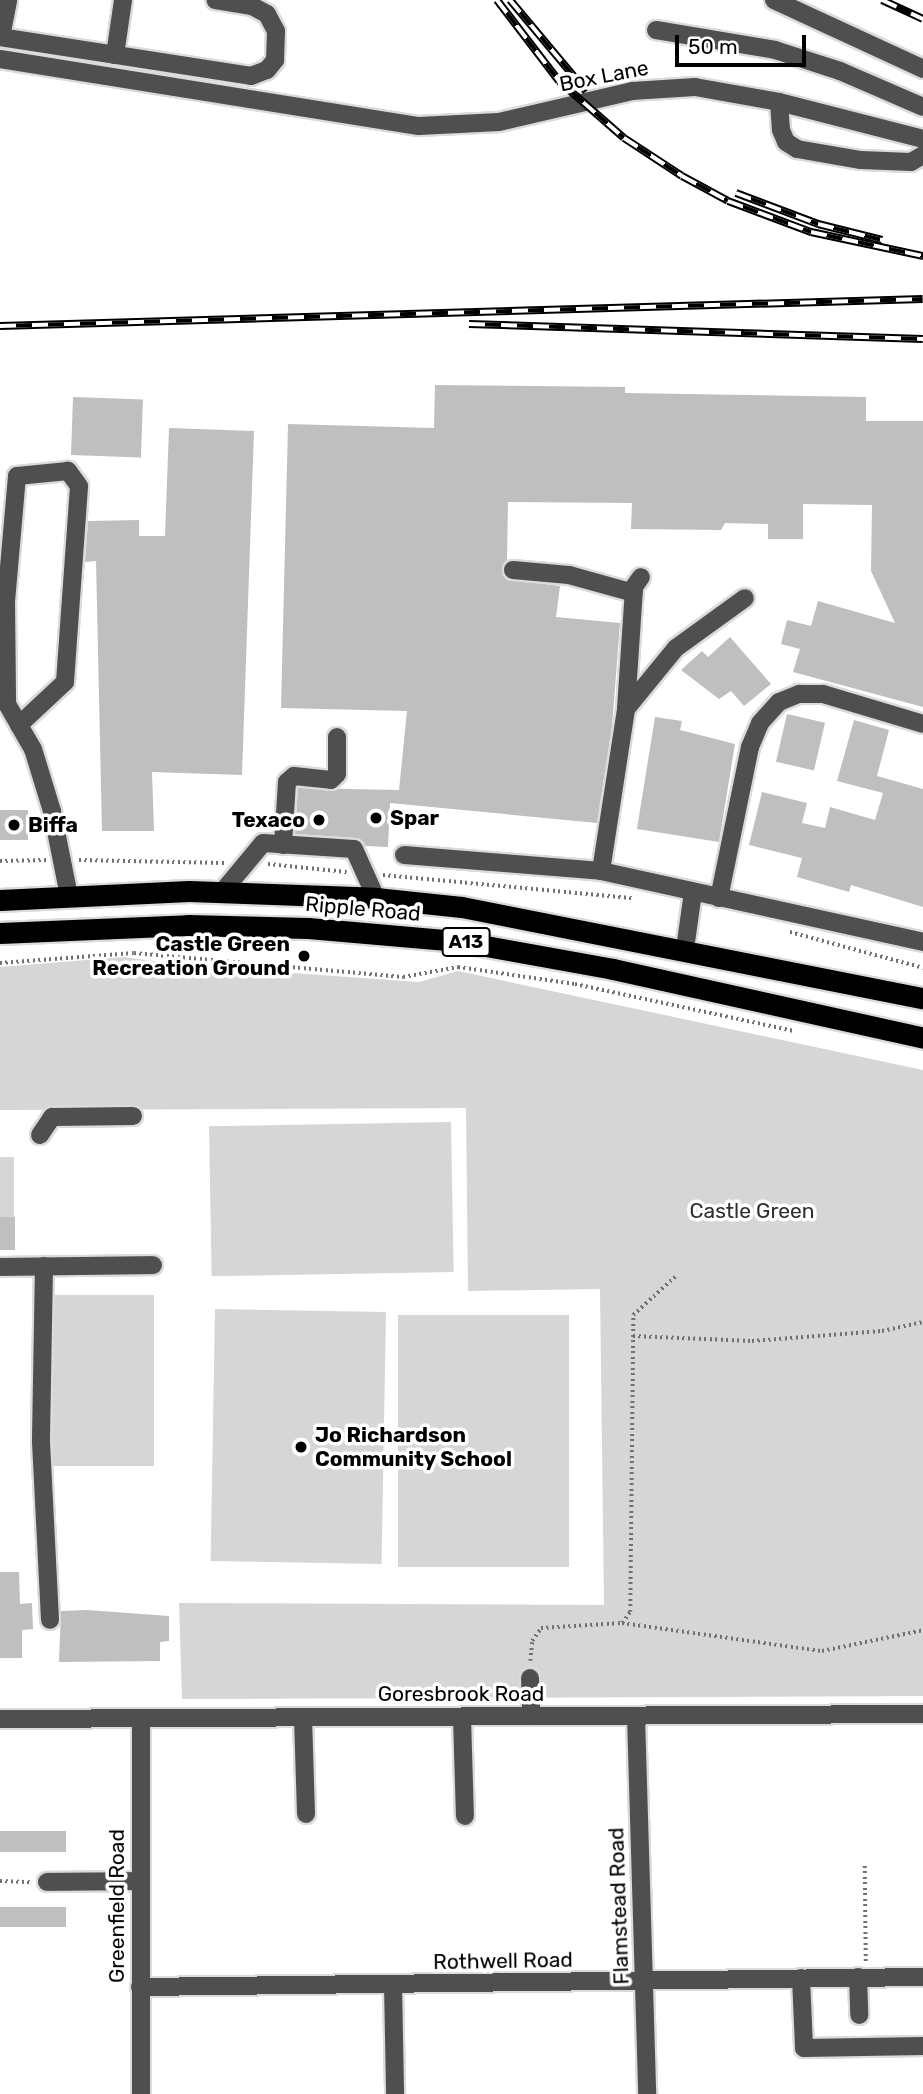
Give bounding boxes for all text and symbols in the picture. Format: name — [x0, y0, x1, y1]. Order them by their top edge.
scale bar — [678, 21, 809, 65]
text: 50 m — [688, 34, 738, 59]
street label: Box Lane — [557, 55, 651, 97]
place label: Spar — [390, 805, 439, 831]
place label: Texaco — [232, 807, 305, 833]
marker: Spar — [368, 810, 384, 826]
place label: Biffa — [28, 812, 78, 838]
marker: Texaco — [311, 812, 327, 828]
marker: Biffa — [6, 817, 22, 833]
street label: Ripple Road — [304, 891, 422, 927]
road number: A13 — [442, 926, 490, 958]
place label: Castle Green Recreation Ground — [92, 931, 290, 981]
marker: Castle Green Recreation Ground — [296, 948, 312, 964]
park label: Castle Green — [690, 1198, 814, 1224]
place label: Jo Richardson Community School — [315, 1422, 512, 1472]
marker: Jo Richardson Community School — [293, 1439, 309, 1455]
street label: Goresbrook Road — [378, 1681, 544, 1707]
street label: Flamstead Road — [604, 1827, 634, 1985]
street label: Greenfield Road — [104, 1829, 130, 1983]
street label: Rothwell Road — [433, 1947, 573, 1975]

